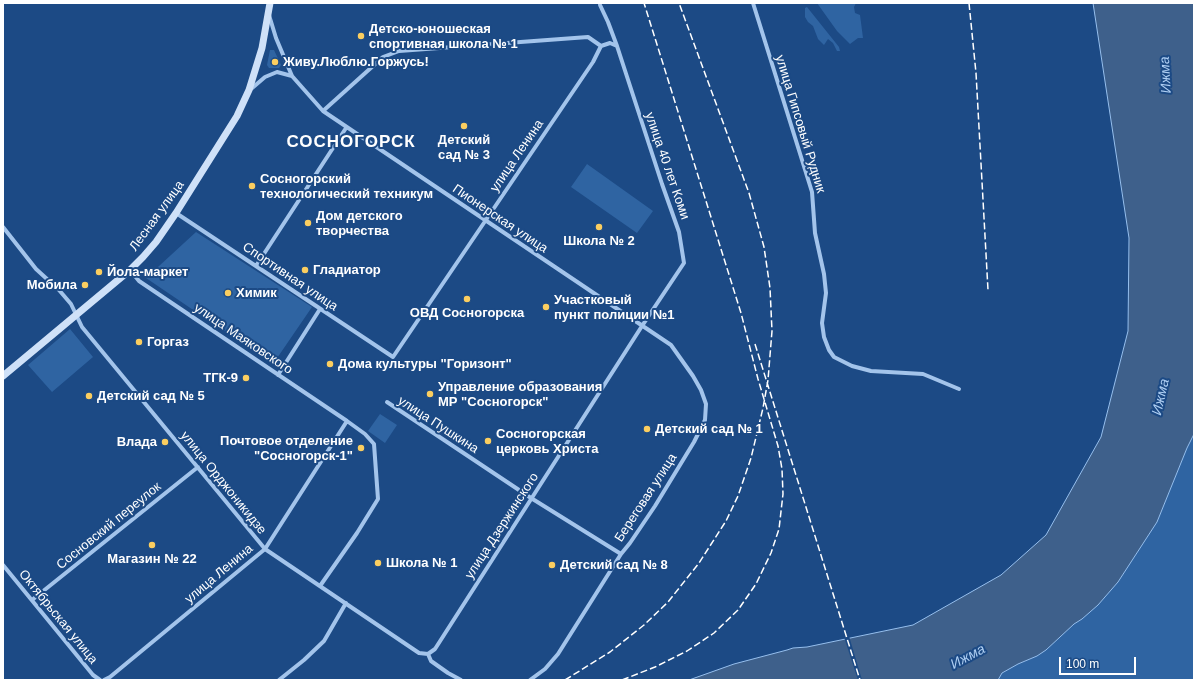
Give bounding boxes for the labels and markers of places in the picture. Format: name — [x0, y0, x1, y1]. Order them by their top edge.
place label: Детско-юношеская спортивная школа № 1 — [369, 21, 518, 52]
marker: Детско-юношеская спортивная школа № 1 — [356, 31, 366, 41]
place label: Живу.Люблю.Горжусь! — [283, 54, 429, 70]
marker: Живу.Люблю.Горжусь! — [270, 57, 280, 67]
marker: Детский сад № 3 — [459, 121, 469, 131]
place label: Детский сад № 3 — [438, 132, 490, 163]
place label: Сосногорский технологический техникум — [260, 171, 433, 202]
marker: Сосногорский технологический техникум — [247, 181, 257, 191]
place label: Дом детского творчества — [316, 208, 403, 239]
marker: Дом детского творчества — [303, 218, 313, 228]
marker: Школа № 2 — [594, 222, 604, 232]
place label: Школа № 2 — [563, 233, 635, 249]
place label: Гладиатор — [313, 262, 381, 278]
place label: Йола-маркет — [107, 264, 188, 280]
marker: Гладиатор — [300, 265, 310, 275]
marker: Йола-маркет — [94, 267, 104, 277]
place label: Мобила — [27, 277, 77, 293]
marker: Мобила — [80, 280, 90, 290]
place label: Химик — [236, 285, 277, 301]
marker: Химик — [223, 288, 233, 298]
place label: Участковый пункт полиции №1 — [554, 292, 674, 323]
marker: ОВД Сосногорска — [462, 294, 472, 304]
marker: Участковый пункт полиции №1 — [541, 302, 551, 312]
place label: ОВД Сосногорска — [410, 305, 524, 321]
place label: Горгаз — [147, 334, 189, 350]
marker: Горгаз — [134, 337, 144, 347]
place label: Дома культуры "Горизонт" — [338, 356, 512, 372]
marker: Дома культуры "Горизонт" — [325, 359, 335, 369]
place label: ТГК-9 — [203, 370, 238, 386]
marker: ТГК-9 — [241, 373, 251, 383]
place label: Управление образования МР "Сосногорск" — [438, 379, 602, 410]
place label: Детский сад № 5 — [97, 388, 205, 404]
marker: Управление образования МР "Сосногорск" — [425, 389, 435, 399]
marker: Детский сад № 5 — [84, 391, 94, 401]
place label: Детский сад № 1 — [655, 421, 763, 437]
marker: Детский сад № 1 — [642, 424, 652, 434]
place label: Сосногорская церковь Христа — [496, 426, 598, 457]
place label: Почтовое отделение "Сосногорск-1" — [220, 433, 353, 464]
place label: Влада — [117, 434, 157, 450]
marker: Сосногорская церковь Христа — [483, 436, 493, 446]
marker: Влада — [160, 437, 170, 447]
marker: Почтовое отделение "Сосногорск-1" — [356, 443, 366, 453]
marker: Магазин № 22 — [147, 540, 157, 550]
place label: Магазин № 22 — [107, 551, 197, 567]
place label: Школа № 1 — [386, 555, 457, 571]
place label: Детский сад № 8 — [560, 557, 668, 573]
marker: Школа № 1 — [373, 558, 383, 568]
marker: Детский сад № 8 — [547, 560, 557, 570]

